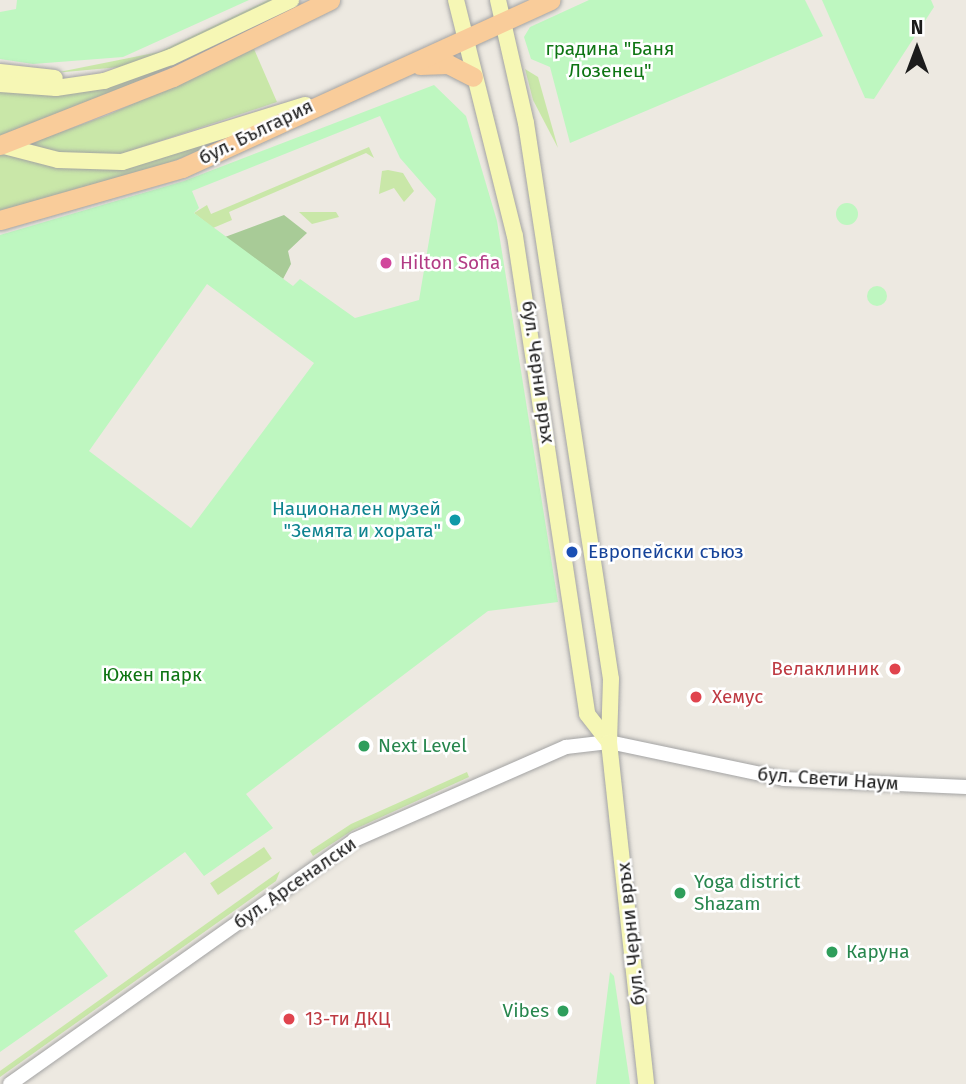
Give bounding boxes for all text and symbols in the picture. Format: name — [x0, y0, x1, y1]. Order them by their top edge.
north arrow — [882, 14, 952, 84]
text: N — [911, 16, 923, 39]
park label: градина "Баня Лозенец" — [546, 38, 674, 82]
street label: бул. България — [195, 95, 317, 169]
place label: Hilton Sofia — [400, 252, 500, 274]
marker: Hilton Sofia — [378, 255, 394, 271]
street label: бул. Черни връх — [517, 299, 559, 445]
place label: Национален музей "Земята и хората" — [272, 498, 441, 542]
marker: Национален музей "Земята и хората" — [447, 512, 463, 528]
place label: Европейски съюз — [588, 541, 744, 563]
marker: Европейски съюз — [562, 542, 582, 562]
place label: Велаклиник — [771, 658, 879, 680]
marker: Велаклиник — [885, 659, 905, 679]
park label: Южен парк — [102, 664, 202, 686]
place label: Хемус — [712, 686, 763, 708]
marker: Хемус — [686, 687, 706, 707]
place label: Next Level — [378, 735, 467, 757]
marker: Next Level — [356, 738, 372, 754]
street label: бул. Свети Наум — [757, 763, 899, 795]
street label: бул. Арсеналски — [229, 832, 361, 934]
street label: бул. Черни връх — [612, 861, 650, 1007]
place label: Yoga district Shazam — [694, 871, 800, 915]
marker: Yoga district Shazam — [672, 885, 688, 901]
place label: Каруна — [846, 941, 910, 963]
marker: Каруна — [824, 944, 840, 960]
place label: Vibes — [503, 1000, 549, 1022]
marker: Vibes — [555, 1003, 571, 1019]
place label: 13-ти ДКЦ — [305, 1008, 390, 1030]
marker: 13-ти ДКЦ — [279, 1009, 299, 1029]

